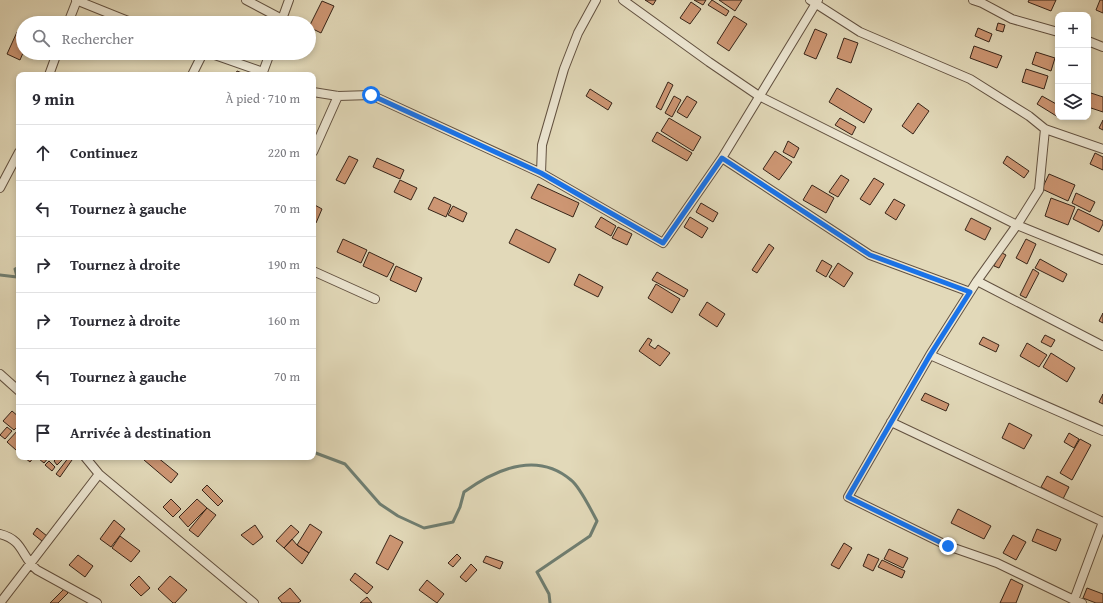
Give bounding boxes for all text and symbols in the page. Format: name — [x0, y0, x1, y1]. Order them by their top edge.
map controls — [1055, 12, 1091, 120]
button: + — [1055, 12, 1091, 48]
search box — [16, 16, 316, 60]
icon: search — [30, 27, 52, 49]
text: Rechercher — [62, 28, 134, 49]
button: − — [1055, 48, 1091, 84]
button: layers — [1055, 84, 1091, 120]
text: 9 min — [32, 86, 74, 111]
route start — [362, 86, 380, 104]
text: À pied · 710 m — [225, 89, 300, 108]
icon: ahead — [32, 142, 54, 164]
text: Continuez — [70, 142, 138, 163]
text: 220 m — [268, 143, 300, 162]
icon: left — [32, 198, 54, 220]
text: Tournez à gauche — [70, 198, 187, 219]
text: 70 m — [274, 199, 300, 218]
icon: right — [32, 254, 54, 276]
text: Tournez à droite — [70, 254, 180, 275]
text: 190 m — [268, 255, 300, 274]
icon: right — [32, 310, 54, 332]
text: Tournez à droite — [70, 310, 180, 331]
text: 160 m — [268, 311, 300, 330]
icon: left — [32, 366, 54, 388]
text: Tournez à gauche — [70, 366, 187, 387]
text: 70 m — [274, 367, 300, 386]
icon: arrive — [32, 422, 54, 444]
text: Arrivée à destination — [70, 422, 211, 443]
route end — [939, 537, 957, 555]

